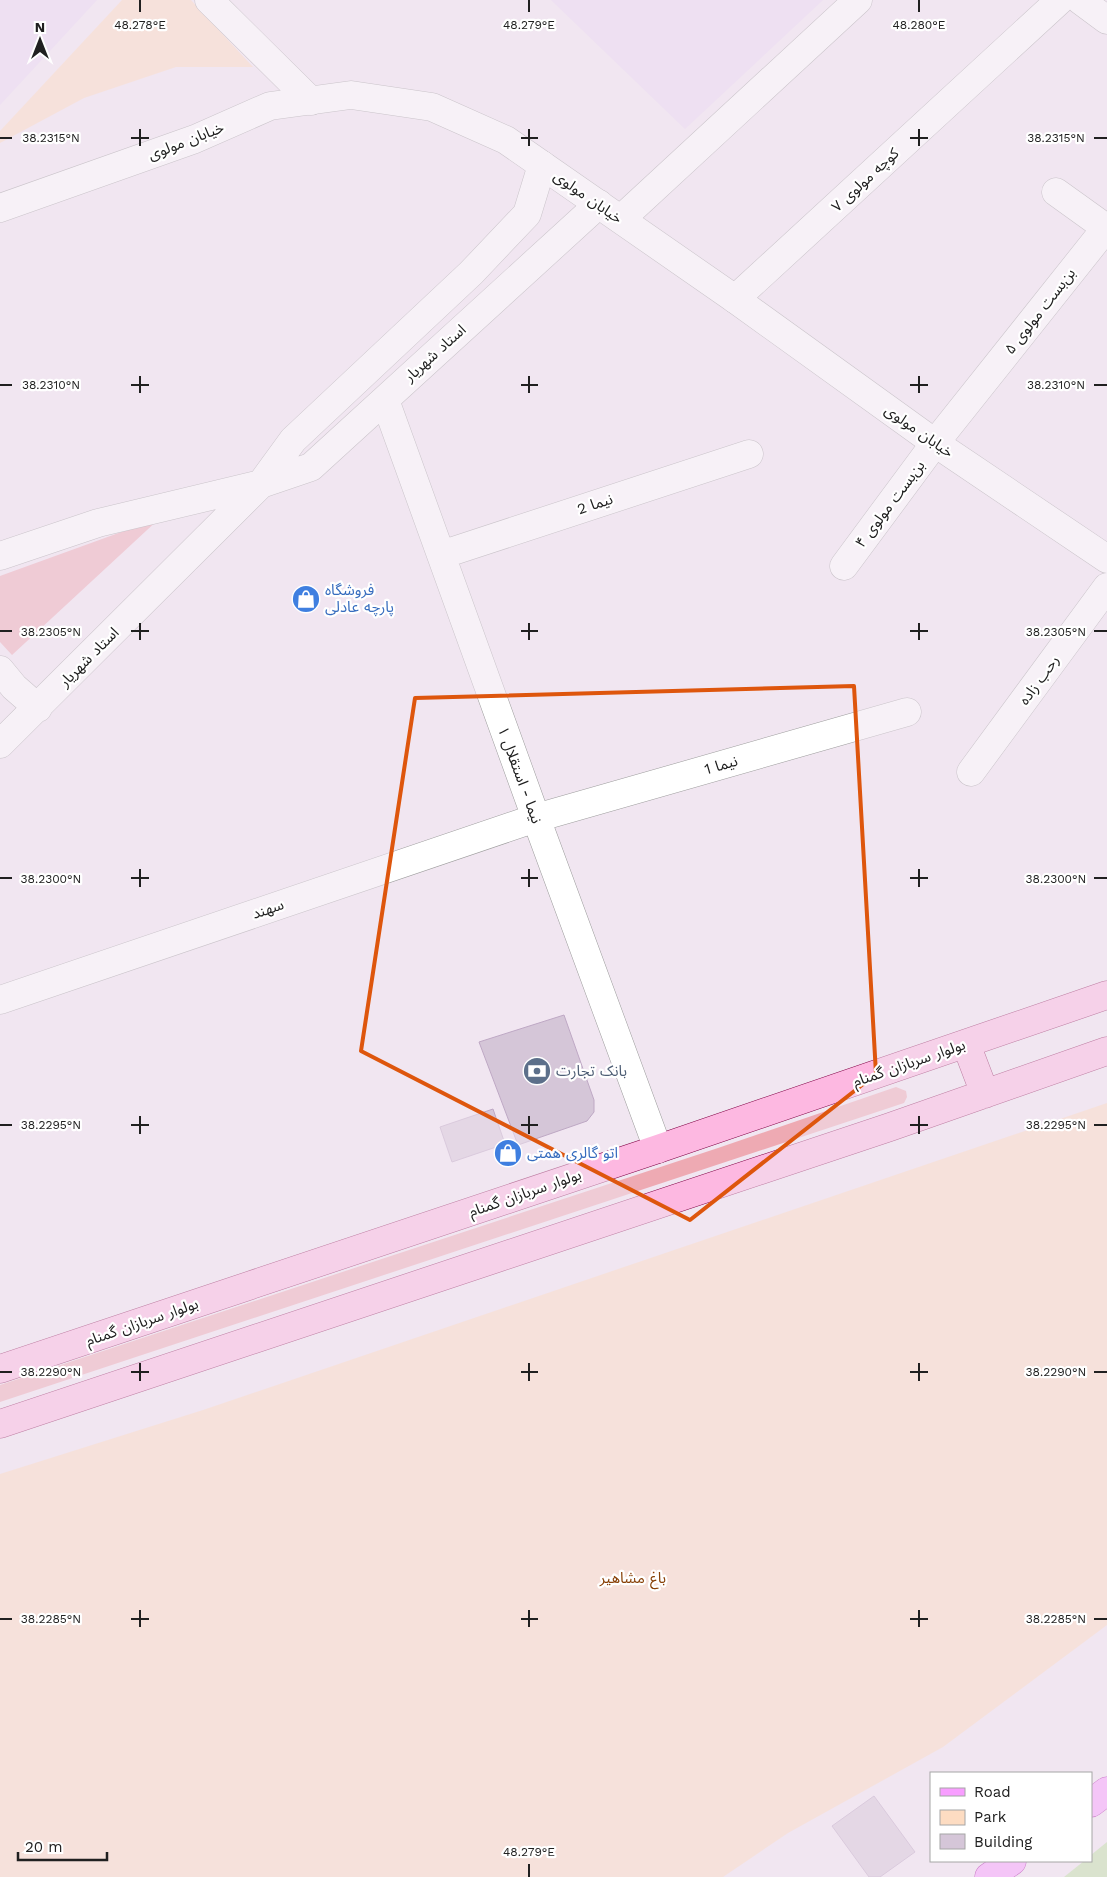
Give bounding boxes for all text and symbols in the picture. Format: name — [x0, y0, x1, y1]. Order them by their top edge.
north arrow — [15, 15, 65, 65]
text: 48.278°E — [114, 18, 166, 32]
text: 48.279°E — [503, 18, 555, 32]
text: 48.280°E — [893, 18, 946, 32]
text: N — [35, 19, 45, 35]
street label: خیابان مولوی — [145, 118, 227, 164]
text: 38.2315°N — [22, 131, 80, 145]
text: 38.2315°N — [1027, 131, 1085, 145]
street label: کوچه مولوی ۷ — [828, 144, 904, 217]
street label: خیابان مولوی — [550, 167, 626, 227]
street label: بن‌بست مولوی ۵ — [1001, 264, 1079, 358]
street label: استاد شهریار — [400, 321, 470, 386]
text: 38.2310°N — [22, 378, 80, 392]
text: 38.2310°N — [1027, 378, 1085, 392]
street label: خیابان مولوی — [881, 401, 957, 461]
street label: بن‌بست مولوی ۴ — [851, 457, 929, 551]
street label: نیما 2 — [575, 490, 615, 518]
place label: فروشگاه پارچه عادلی — [325, 581, 394, 617]
shop icon: فروشگاه پارچه عادلی — [291, 584, 321, 614]
street label: استاد شهریار — [55, 623, 123, 691]
text: 38.2305°N — [21, 625, 81, 639]
text: 38.2305°N — [1026, 625, 1086, 639]
street label: رحب زاده — [1015, 652, 1063, 708]
street label: نیما - استقلال ۱ — [494, 724, 546, 826]
street label: نیما 1 — [702, 752, 740, 778]
text: 38.2300°N — [21, 872, 81, 886]
text: 38.2300°N — [1026, 872, 1086, 886]
street label: سهند — [250, 895, 287, 923]
street label: بولوار سربازان گمنام — [850, 1035, 968, 1093]
bank icon: بانک تجارت — [522, 1056, 552, 1086]
place label: بانک تجارت — [556, 1062, 627, 1080]
text: 38.2295°N — [21, 1118, 81, 1132]
text: 38.2295°N — [1026, 1118, 1086, 1132]
shop icon: اتو گالری همتی — [493, 1138, 523, 1168]
place label: اتو گالری همتی — [527, 1144, 618, 1162]
street label: بولوار سربازان گمنام — [466, 1165, 584, 1223]
street label: بولوار سربازان گمنام — [83, 1294, 201, 1352]
text: 38.2290°N — [21, 1365, 81, 1379]
text: 38.2290°N — [1026, 1365, 1086, 1379]
park label: باغ مشاهیر — [599, 1569, 666, 1590]
text: 38.2285°N — [21, 1612, 81, 1626]
text: 38.2285°N — [1026, 1612, 1086, 1626]
legend — [930, 1772, 1092, 1862]
text: Road — [974, 1783, 1011, 1801]
text: Park — [974, 1808, 1007, 1826]
scale bar — [18, 1830, 106, 1862]
text: Building — [974, 1833, 1032, 1851]
text: 20 m — [25, 1838, 63, 1856]
text: 48.279°E — [503, 1845, 555, 1859]

